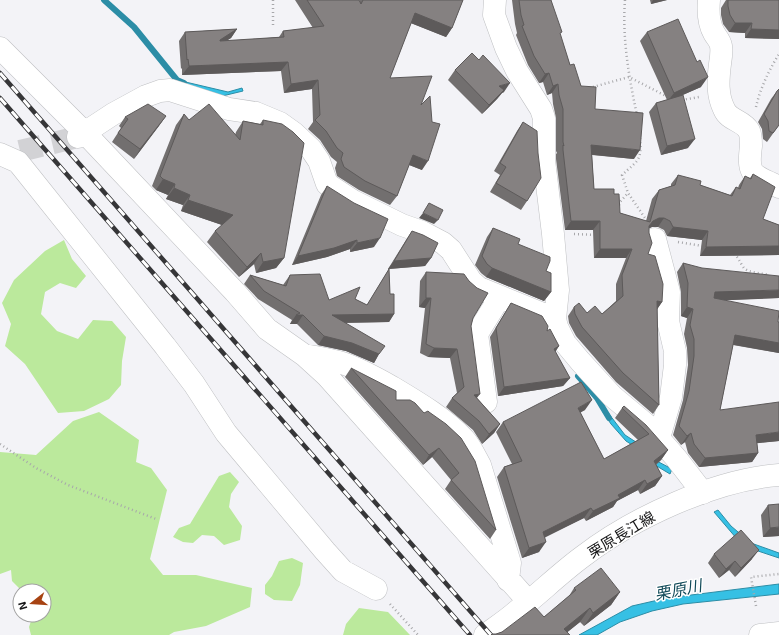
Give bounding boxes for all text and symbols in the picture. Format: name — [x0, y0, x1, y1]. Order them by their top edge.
street label: 栗原長江線 — [584, 507, 658, 561]
water label: 栗原川 — [653, 575, 705, 603]
north arrow — [12, 583, 52, 623]
text: N — [15, 600, 29, 612]

